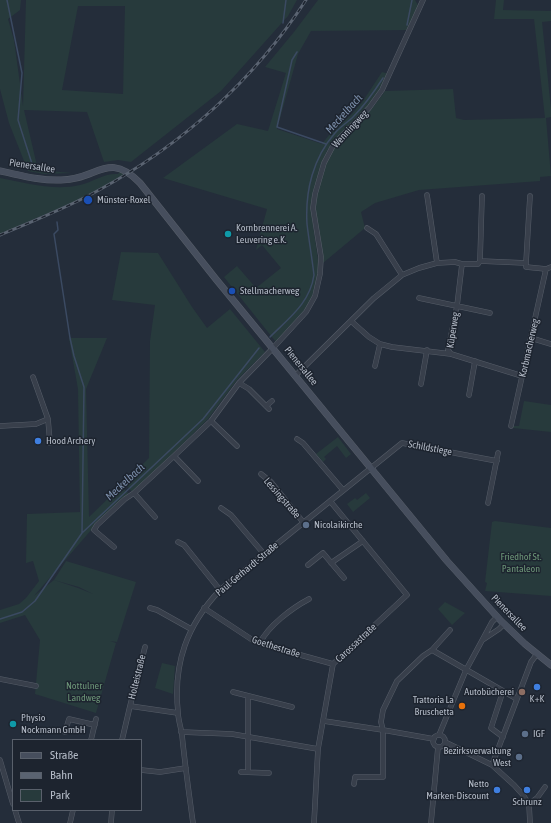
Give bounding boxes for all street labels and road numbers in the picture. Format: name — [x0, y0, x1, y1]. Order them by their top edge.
street label: Wenningweg — [329, 108, 371, 150]
street label: Pienersallee — [8, 156, 56, 176]
street label: Küperweg — [444, 311, 462, 349]
street label: Korbmacherweg — [516, 318, 542, 378]
street label: Pienersallee — [282, 344, 320, 388]
street label: Schildstiege — [407, 438, 453, 458]
street label: Lessingstraße — [261, 475, 303, 521]
street label: Paul-Gerhardt-Straße — [213, 539, 281, 599]
street label: Pienersallee — [489, 592, 529, 634]
street label: Carossastraße — [333, 621, 379, 665]
street label: Goethestraße — [250, 634, 302, 660]
street label: Holteistraße — [126, 653, 148, 701]

